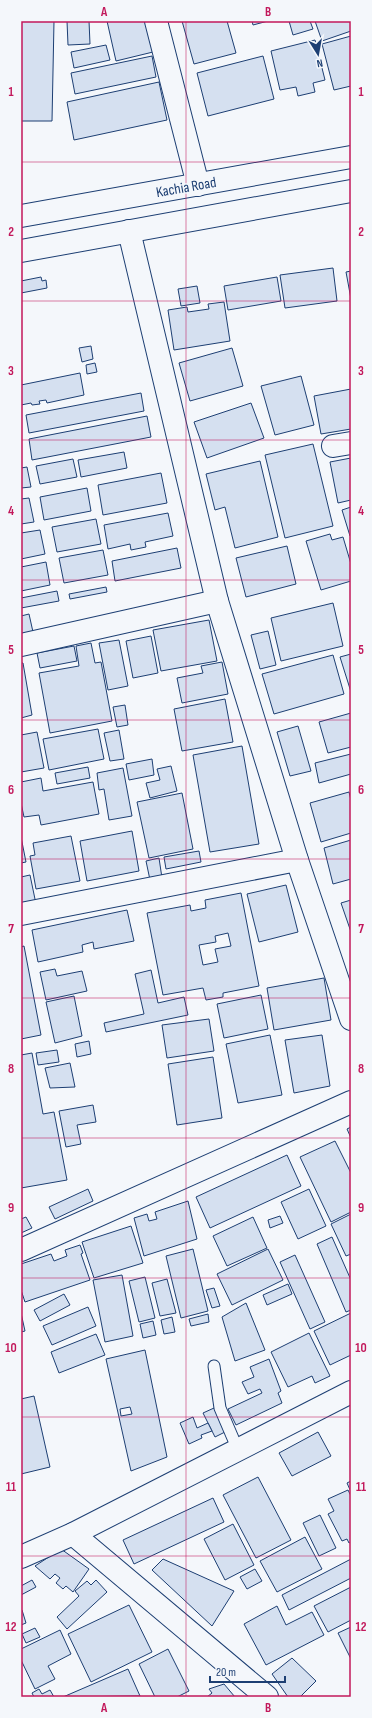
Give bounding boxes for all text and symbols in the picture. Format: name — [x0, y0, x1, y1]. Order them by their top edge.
text: A — [100, 4, 108, 20]
text: B — [265, 4, 271, 20]
north arrow — [298, 34, 338, 74]
text: N — [316, 56, 324, 70]
text: 1 — [8, 84, 14, 100]
text: 1 — [358, 84, 364, 100]
street label: Kachia Road — [154, 173, 218, 202]
text: 2 — [8, 224, 14, 240]
text: 2 — [358, 224, 364, 240]
text: 3 — [8, 363, 14, 379]
text: 3 — [358, 363, 364, 379]
text: 4 — [8, 503, 14, 519]
text: 4 — [358, 503, 364, 519]
text: 5 — [8, 642, 14, 658]
text: 5 — [358, 642, 364, 658]
text: 6 — [8, 782, 14, 798]
text: 6 — [358, 782, 364, 798]
text: 7 — [8, 921, 14, 937]
text: 7 — [358, 921, 364, 937]
text: 8 — [8, 1061, 14, 1077]
text: 8 — [358, 1061, 364, 1077]
text: 9 — [8, 1200, 14, 1216]
text: 9 — [358, 1200, 364, 1216]
text: 10 — [5, 1340, 17, 1356]
text: 10 — [355, 1340, 367, 1356]
text: 11 — [6, 1479, 16, 1495]
text: 11 — [356, 1479, 366, 1495]
text: 12 — [6, 1619, 17, 1635]
text: 12 — [356, 1619, 367, 1635]
scale bar — [210, 1658, 285, 1684]
text: 20 m — [216, 1665, 236, 1680]
text: A — [100, 1700, 108, 1716]
text: B — [265, 1700, 271, 1716]

